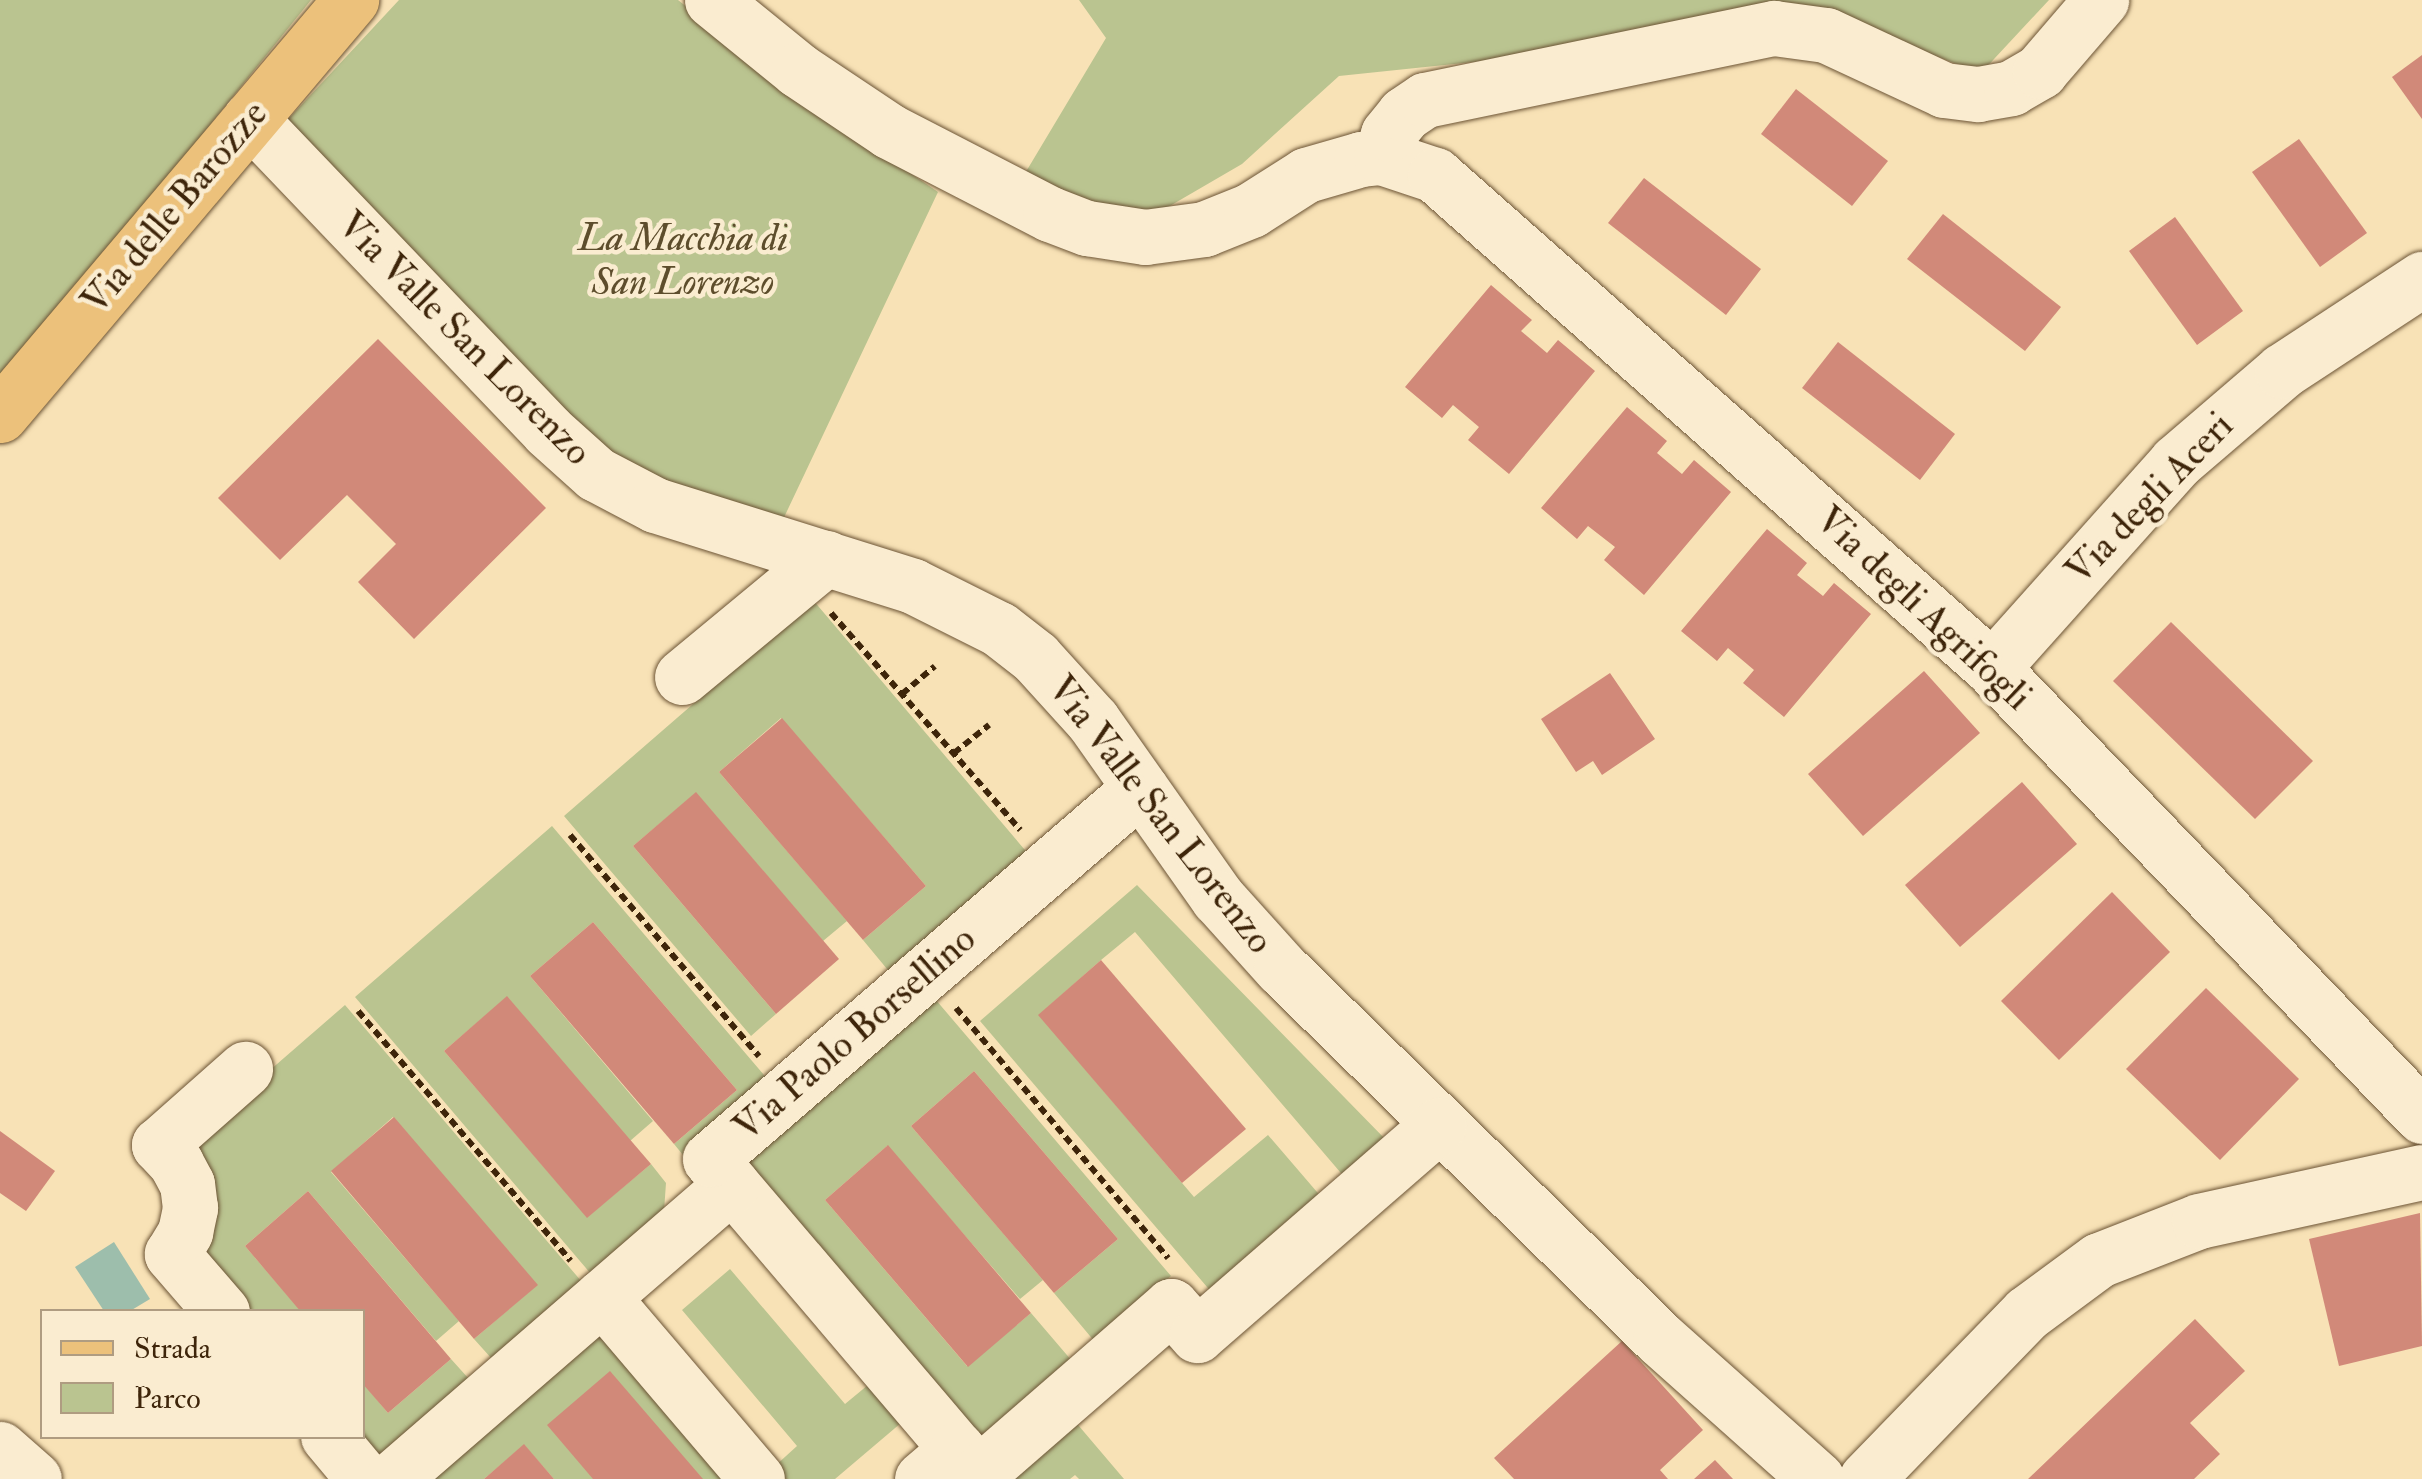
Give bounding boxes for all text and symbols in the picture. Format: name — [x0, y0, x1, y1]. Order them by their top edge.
street label: Via delle Barozze — [73, 92, 277, 324]
street label: Via Valle San Lorenzo — [328, 203, 600, 475]
park label: La Macchia di San Lorenzo — [578, 216, 788, 306]
street label: Via degli Aceri — [2057, 404, 2243, 594]
street label: Via degli Agrifogli — [1806, 498, 2040, 720]
street label: Via Valle San Lorenzo — [1038, 667, 1282, 963]
street label: Via Paolo Borsellino — [725, 917, 985, 1151]
legend — [40, 1309, 365, 1439]
text: Strada — [134, 1330, 211, 1367]
text: Parco — [134, 1380, 201, 1417]

